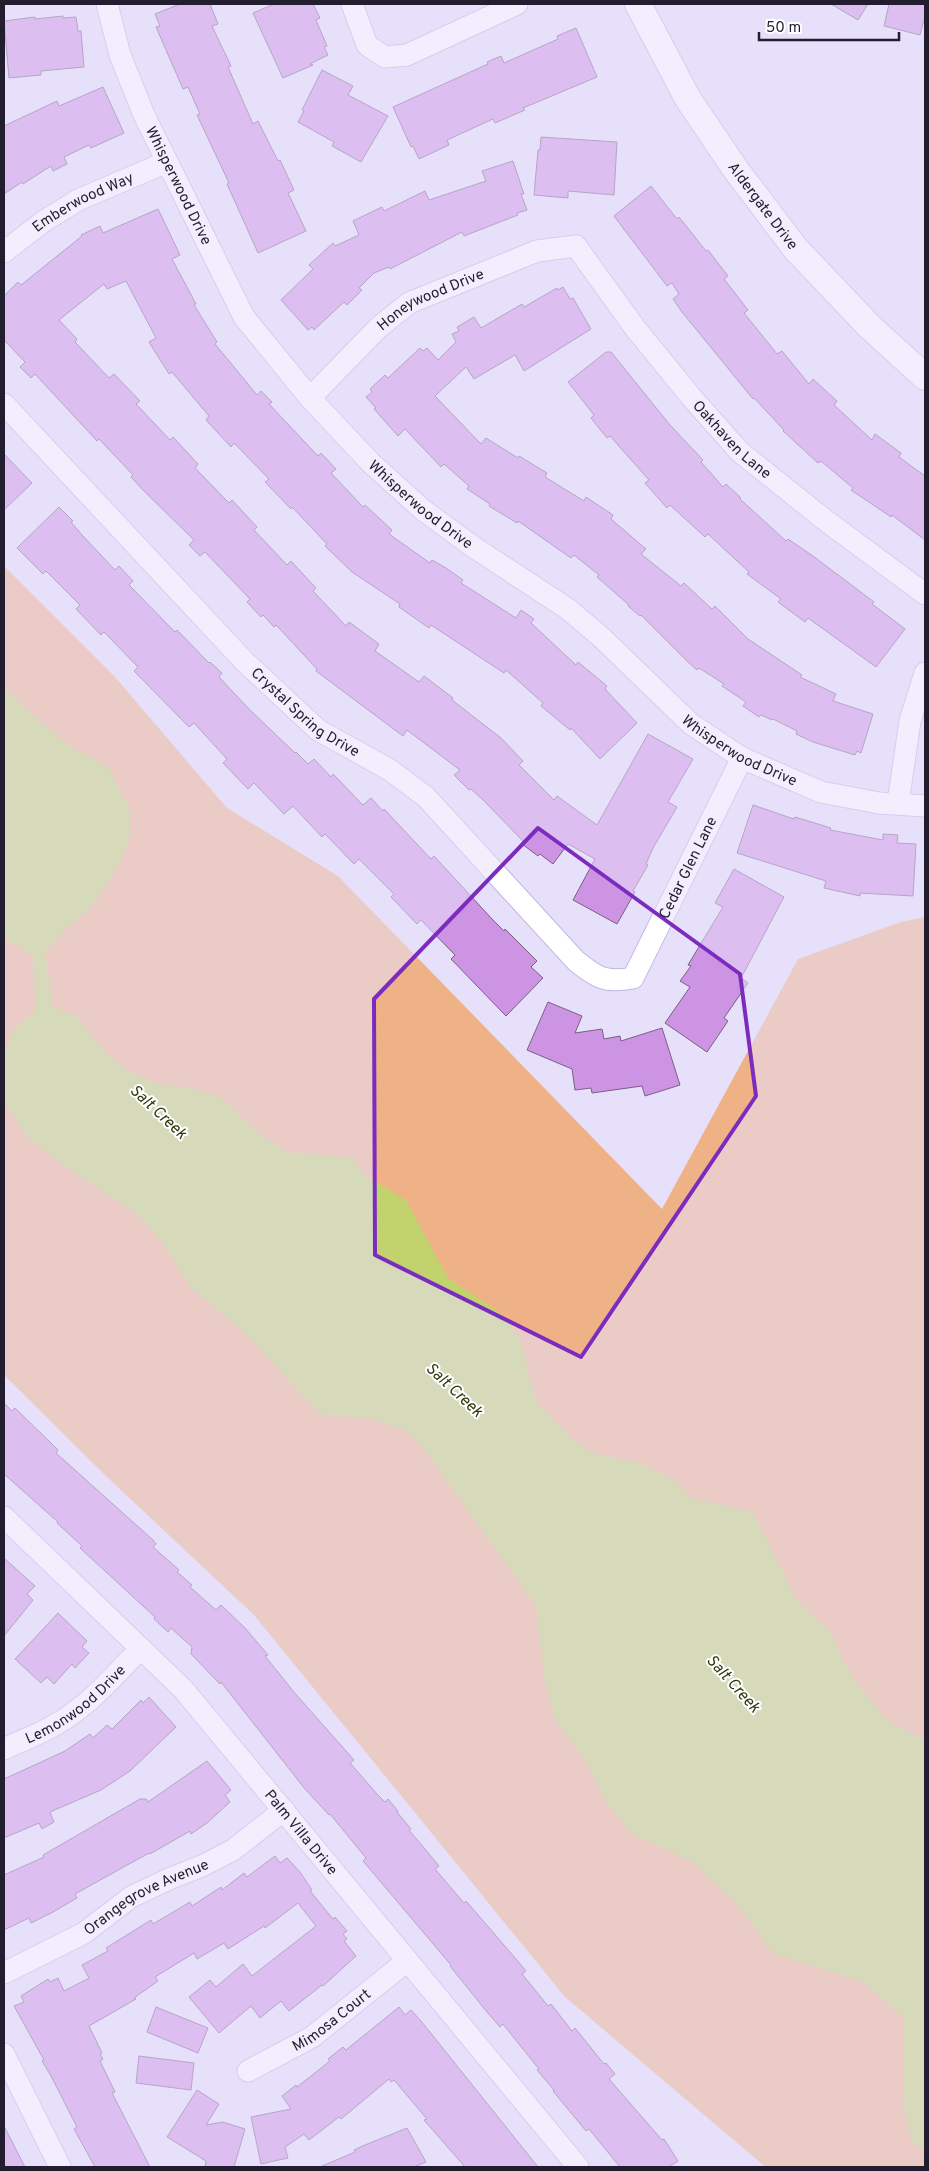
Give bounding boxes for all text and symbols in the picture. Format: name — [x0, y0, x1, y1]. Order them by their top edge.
scale bar — [759, 10, 899, 42]
text: 50 m — [766, 19, 801, 38]
street label: Whisperwood Drive — [140, 124, 215, 249]
street label: Aldergate Drive — [723, 159, 801, 254]
street label: Emberwood Way — [29, 169, 137, 237]
street label: Honeywood Drive — [374, 266, 487, 336]
street label: Oakhaven Lane — [688, 397, 774, 484]
street label: Whisperwood Drive — [363, 457, 476, 554]
street label: Crystal Spring Drive — [246, 664, 362, 762]
street label: Whisperwood Drive — [677, 712, 800, 792]
street label: Cedar Glen Lane — [656, 814, 722, 923]
water label: Salt Creek — [125, 1081, 191, 1145]
water label: Salt Creek — [421, 1359, 487, 1423]
water label: Salt Creek — [701, 1651, 764, 1718]
street label: Lemonwood Drive — [23, 1662, 131, 1749]
street label: Palm Villa Drive — [259, 1787, 341, 1880]
street label: Orangegrove Avenue — [81, 1856, 213, 1941]
street label: Mimosa Court — [289, 1986, 375, 2057]

